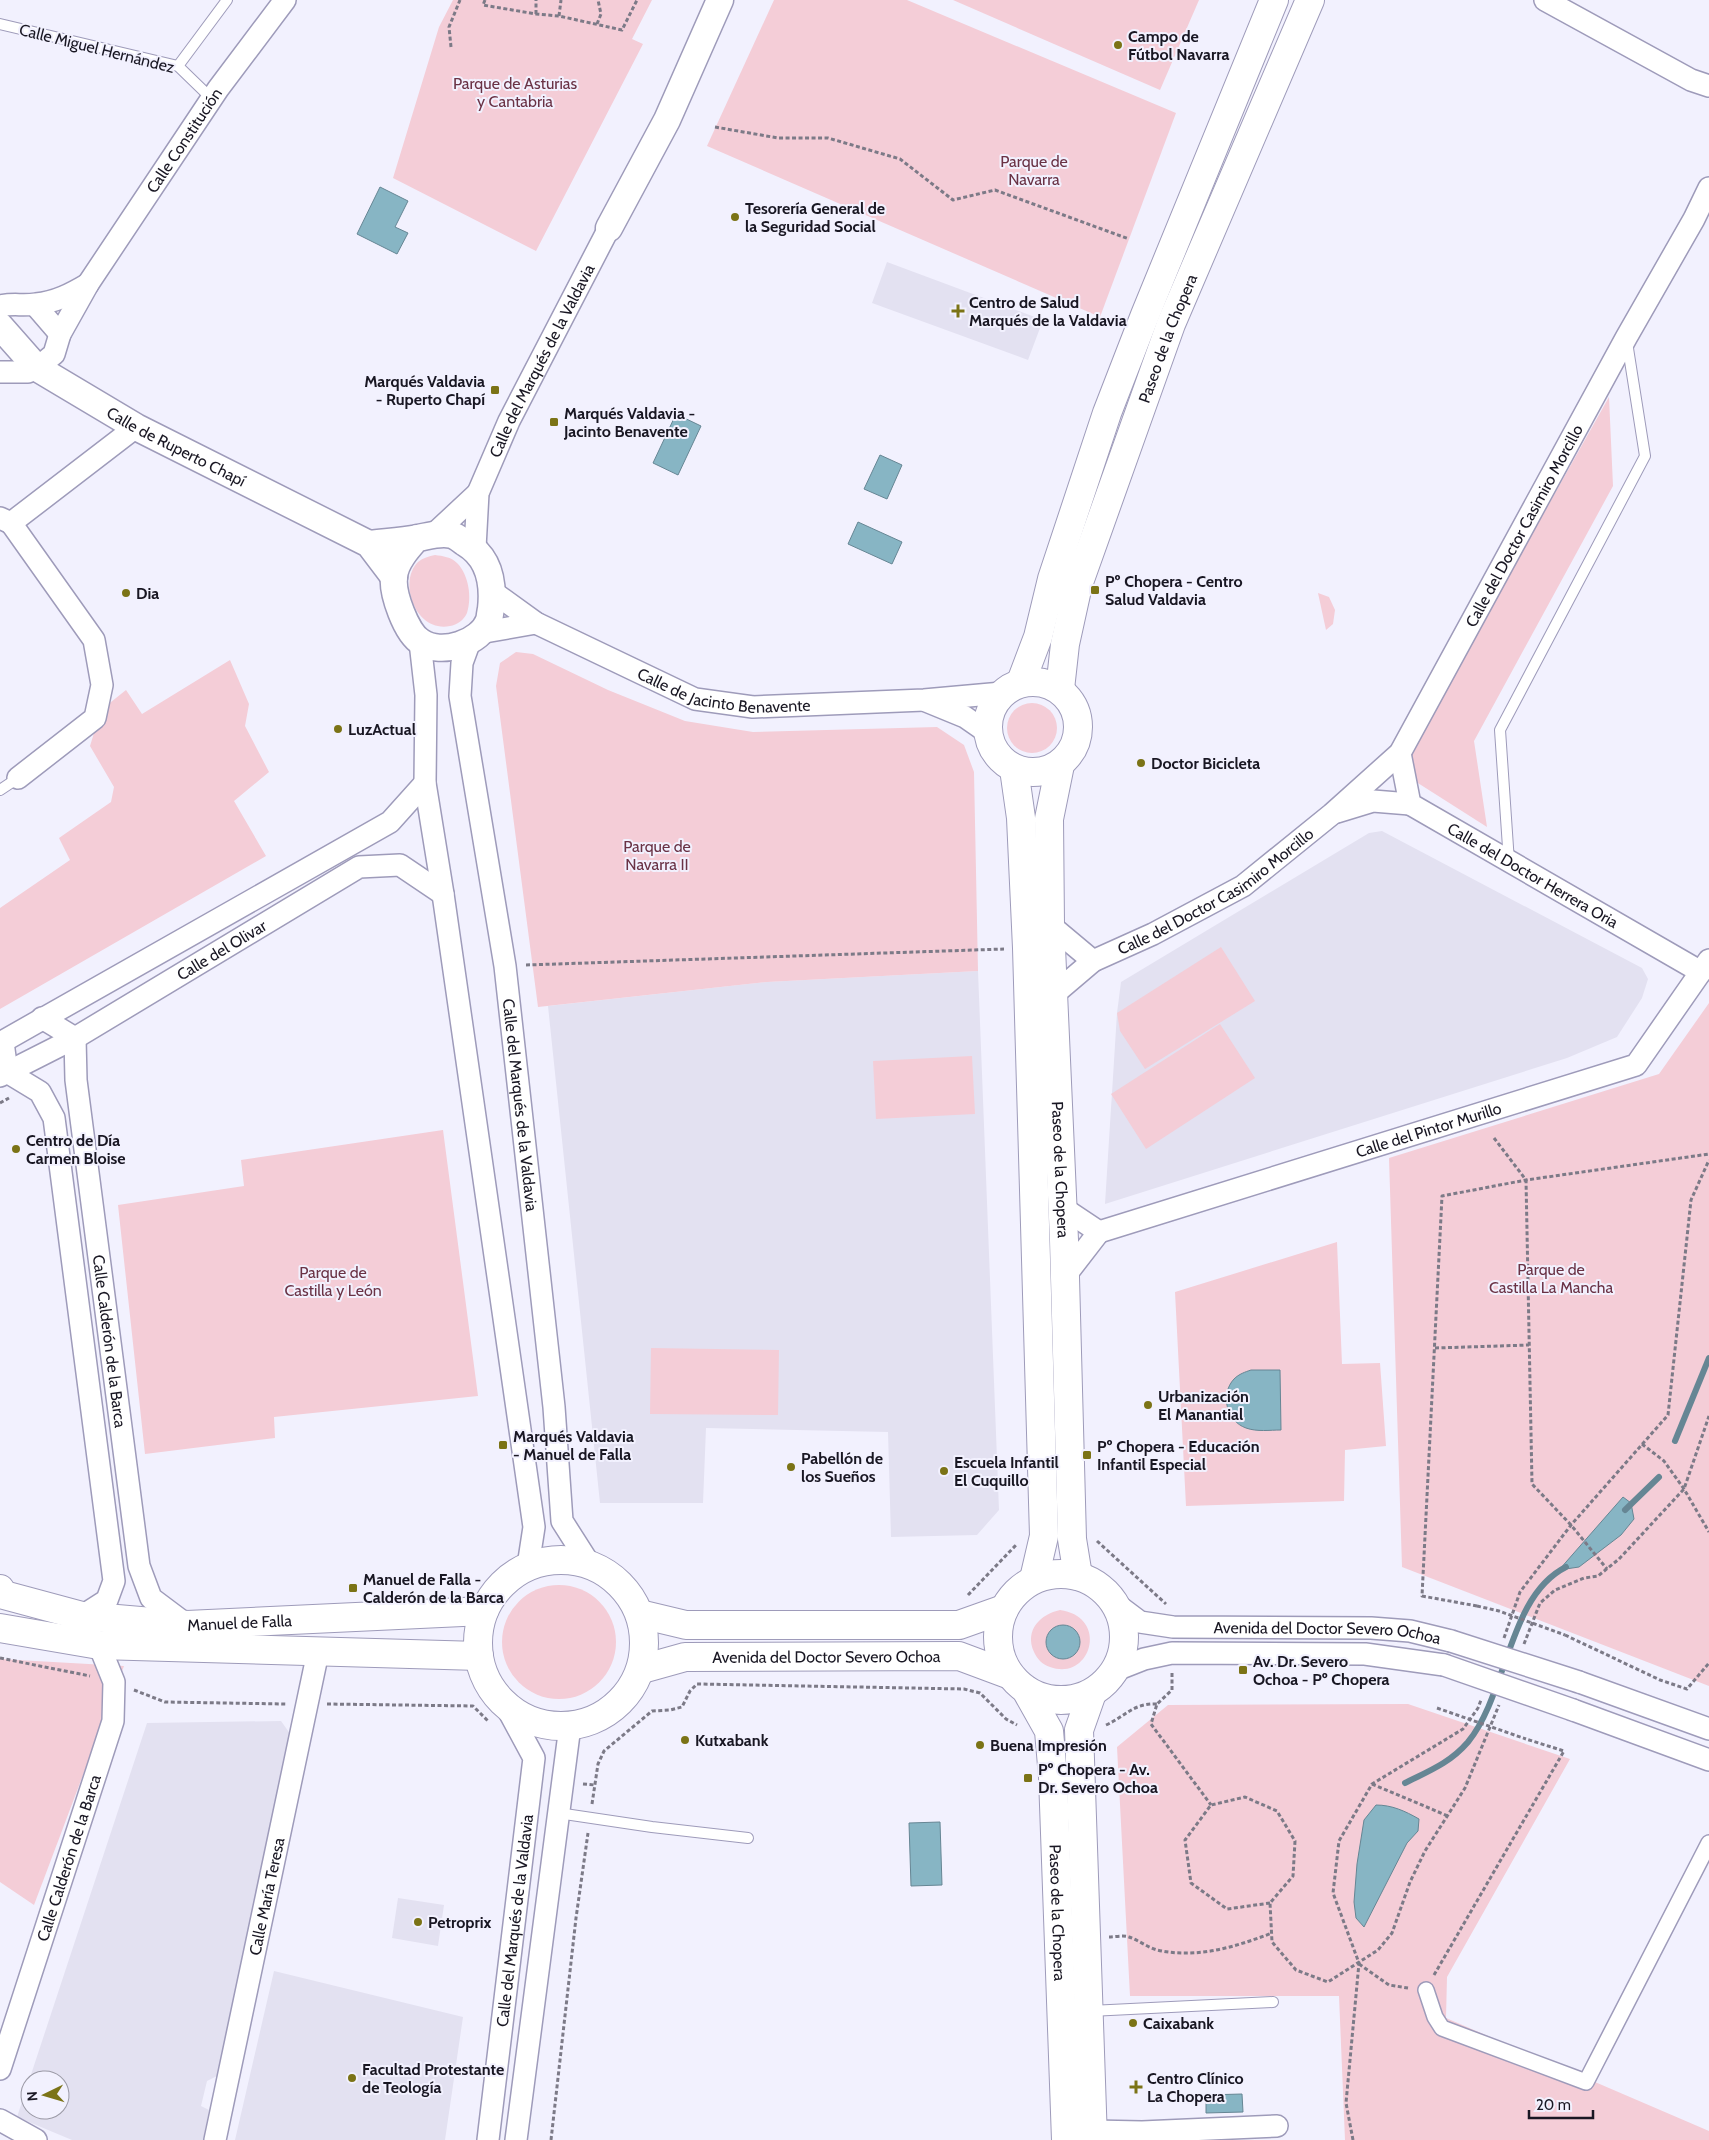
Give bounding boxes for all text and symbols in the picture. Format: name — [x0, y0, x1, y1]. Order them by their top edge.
street label: Calle Miguel Hernández — [17, 20, 177, 77]
place label: Campo de Fútbol Navarra — [1128, 27, 1229, 64]
marker: Campo de Fútbol Navarra — [1112, 39, 1124, 51]
park label: Parque de Asturias y Cantabria — [453, 74, 577, 111]
street label: Calle Constitución — [143, 84, 226, 196]
park label: Parque de Navarra — [1000, 152, 1068, 189]
place label: Tesorería General de la Seguridad Social — [745, 199, 885, 236]
marker: Tesorería General de la Seguridad Social — [729, 211, 741, 223]
street label: Calle del Marqués de la Valdavia — [486, 261, 599, 460]
street label: Paseo de la Chopera — [1135, 271, 1201, 406]
place label: Centro de Salud Marqués de la Valdavia — [969, 293, 1127, 330]
marker: Centro de Salud Marqués de la Valdavia — [951, 304, 965, 318]
place label: Marqués Valdavia - Ruperto Chapí — [364, 372, 485, 409]
marker: Marqués Valdavia - Ruperto Chapí — [489, 384, 501, 396]
street label: Calle de Ruperto Chapí — [103, 403, 249, 491]
place label: Marqués Valdavia - Jacinto Benavente — [563, 404, 695, 441]
marker: Marqués Valdavia - Jacinto Benavente — [548, 416, 560, 428]
street label: Calle del Doctor Casimiro Morcillo — [1461, 421, 1587, 630]
place label: Pº Chopera - Centro Salud Valdavia — [1105, 572, 1243, 609]
place label: Dia — [136, 584, 159, 603]
marker: Pº Chopera - Centro Salud Valdavia — [1089, 584, 1101, 596]
marker: Dia — [120, 587, 132, 599]
street label: Calle de Jacinto Benavente — [634, 664, 811, 717]
place label: LuzActual — [348, 720, 416, 739]
marker: LuzActual — [332, 723, 344, 735]
place label: Doctor Bicicleta — [1151, 754, 1260, 773]
marker: Doctor Bicicleta — [1135, 757, 1147, 769]
street label: Calle del Doctor Herrera Oria — [1444, 819, 1622, 932]
street label: Calle del Doctor Casimiro Morcillo — [1115, 824, 1317, 959]
park label: Parque de Navarra II — [623, 837, 691, 874]
street label: Calle del Olivar — [173, 916, 271, 985]
street label: Calle del Marqués de la Valdavia — [499, 998, 541, 1213]
street label: Calle del Pintor Murillo — [1353, 1098, 1504, 1162]
street label: Paseo de la Chopera — [1048, 1101, 1073, 1239]
place label: Centro de Día Carmen Bloise — [26, 1131, 126, 1168]
marker: Centro de Día Carmen Bloise — [10, 1143, 22, 1155]
street label: Calle Calderón de la Barca — [89, 1254, 130, 1429]
park label: Parque de Castilla La Mancha — [1489, 1260, 1613, 1297]
park label: Parque de Castilla y León — [284, 1263, 382, 1300]
place label: Urbanización El Manantial — [1158, 1387, 1249, 1424]
marker: Urbanización El Manantial — [1142, 1399, 1154, 1411]
place label: Marqués Valdavia - Manuel de Falla — [513, 1427, 634, 1464]
place label: Pº Chopera - Educación Infantil Especial — [1097, 1437, 1260, 1474]
marker: Marqués Valdavia - Manuel de Falla — [497, 1439, 509, 1451]
place label: Pabellón de los Sueños — [801, 1449, 883, 1486]
marker: Pº Chopera - Educación Infantil Especial — [1081, 1449, 1093, 1461]
place label: Escuela Infantil El Cuquillo — [954, 1453, 1059, 1490]
marker: Pabellón de los Sueños — [785, 1461, 797, 1473]
marker: Escuela Infantil El Cuquillo — [938, 1465, 950, 1477]
place label: Manuel de Falla - Calderón de la Barca — [363, 1570, 504, 1607]
marker: Manuel de Falla - Calderón de la Barca — [347, 1582, 359, 1594]
street label: Manuel de Falla — [187, 1611, 293, 1635]
street label: Avenida del Doctor Severo Ochoa — [1214, 1618, 1443, 1648]
street label: Avenida del Doctor Severo Ochoa — [712, 1647, 941, 1667]
place label: Av. Dr. Severo Ochoa - Pº Chopera — [1253, 1652, 1390, 1689]
marker: Av. Dr. Severo Ochoa - Pº Chopera — [1237, 1664, 1249, 1676]
place label: Kutxabank — [695, 1731, 769, 1750]
marker: Kutxabank — [679, 1734, 691, 1746]
place label: Buena Impresión — [990, 1736, 1107, 1755]
marker: Buena Impresión — [974, 1739, 986, 1751]
place label: Pº Chopera - Av. Dr. Severo Ochoa — [1038, 1760, 1158, 1797]
street label: Calle Calderón de la Barca — [33, 1772, 105, 1944]
marker: Pº Chopera - Av. Dr. Severo Ochoa — [1022, 1772, 1034, 1784]
street label: Calle del Marqués de la Valdavia — [493, 1813, 537, 2028]
street label: Calle María Teresa — [245, 1835, 289, 1957]
street label: Paseo de la Chopera — [1045, 1844, 1069, 1982]
place label: Petroprix — [428, 1913, 492, 1932]
marker: Petroprix — [412, 1916, 424, 1928]
place label: Caixabank — [1143, 2014, 1214, 2033]
marker: Caixabank — [1127, 2017, 1139, 2029]
place label: Facultad Protestante de Teología — [362, 2060, 504, 2097]
place label: Centro Clínico La Chopera — [1147, 2069, 1244, 2106]
north arrow — [20, 2070, 70, 2120]
marker: Facultad Protestante de Teología — [346, 2072, 358, 2084]
marker: Centro Clínico La Chopera — [1129, 2080, 1143, 2094]
scale bar — [1529, 2088, 1593, 2120]
text: N — [23, 2090, 41, 2102]
text: 20 m — [1536, 2096, 1571, 2114]

